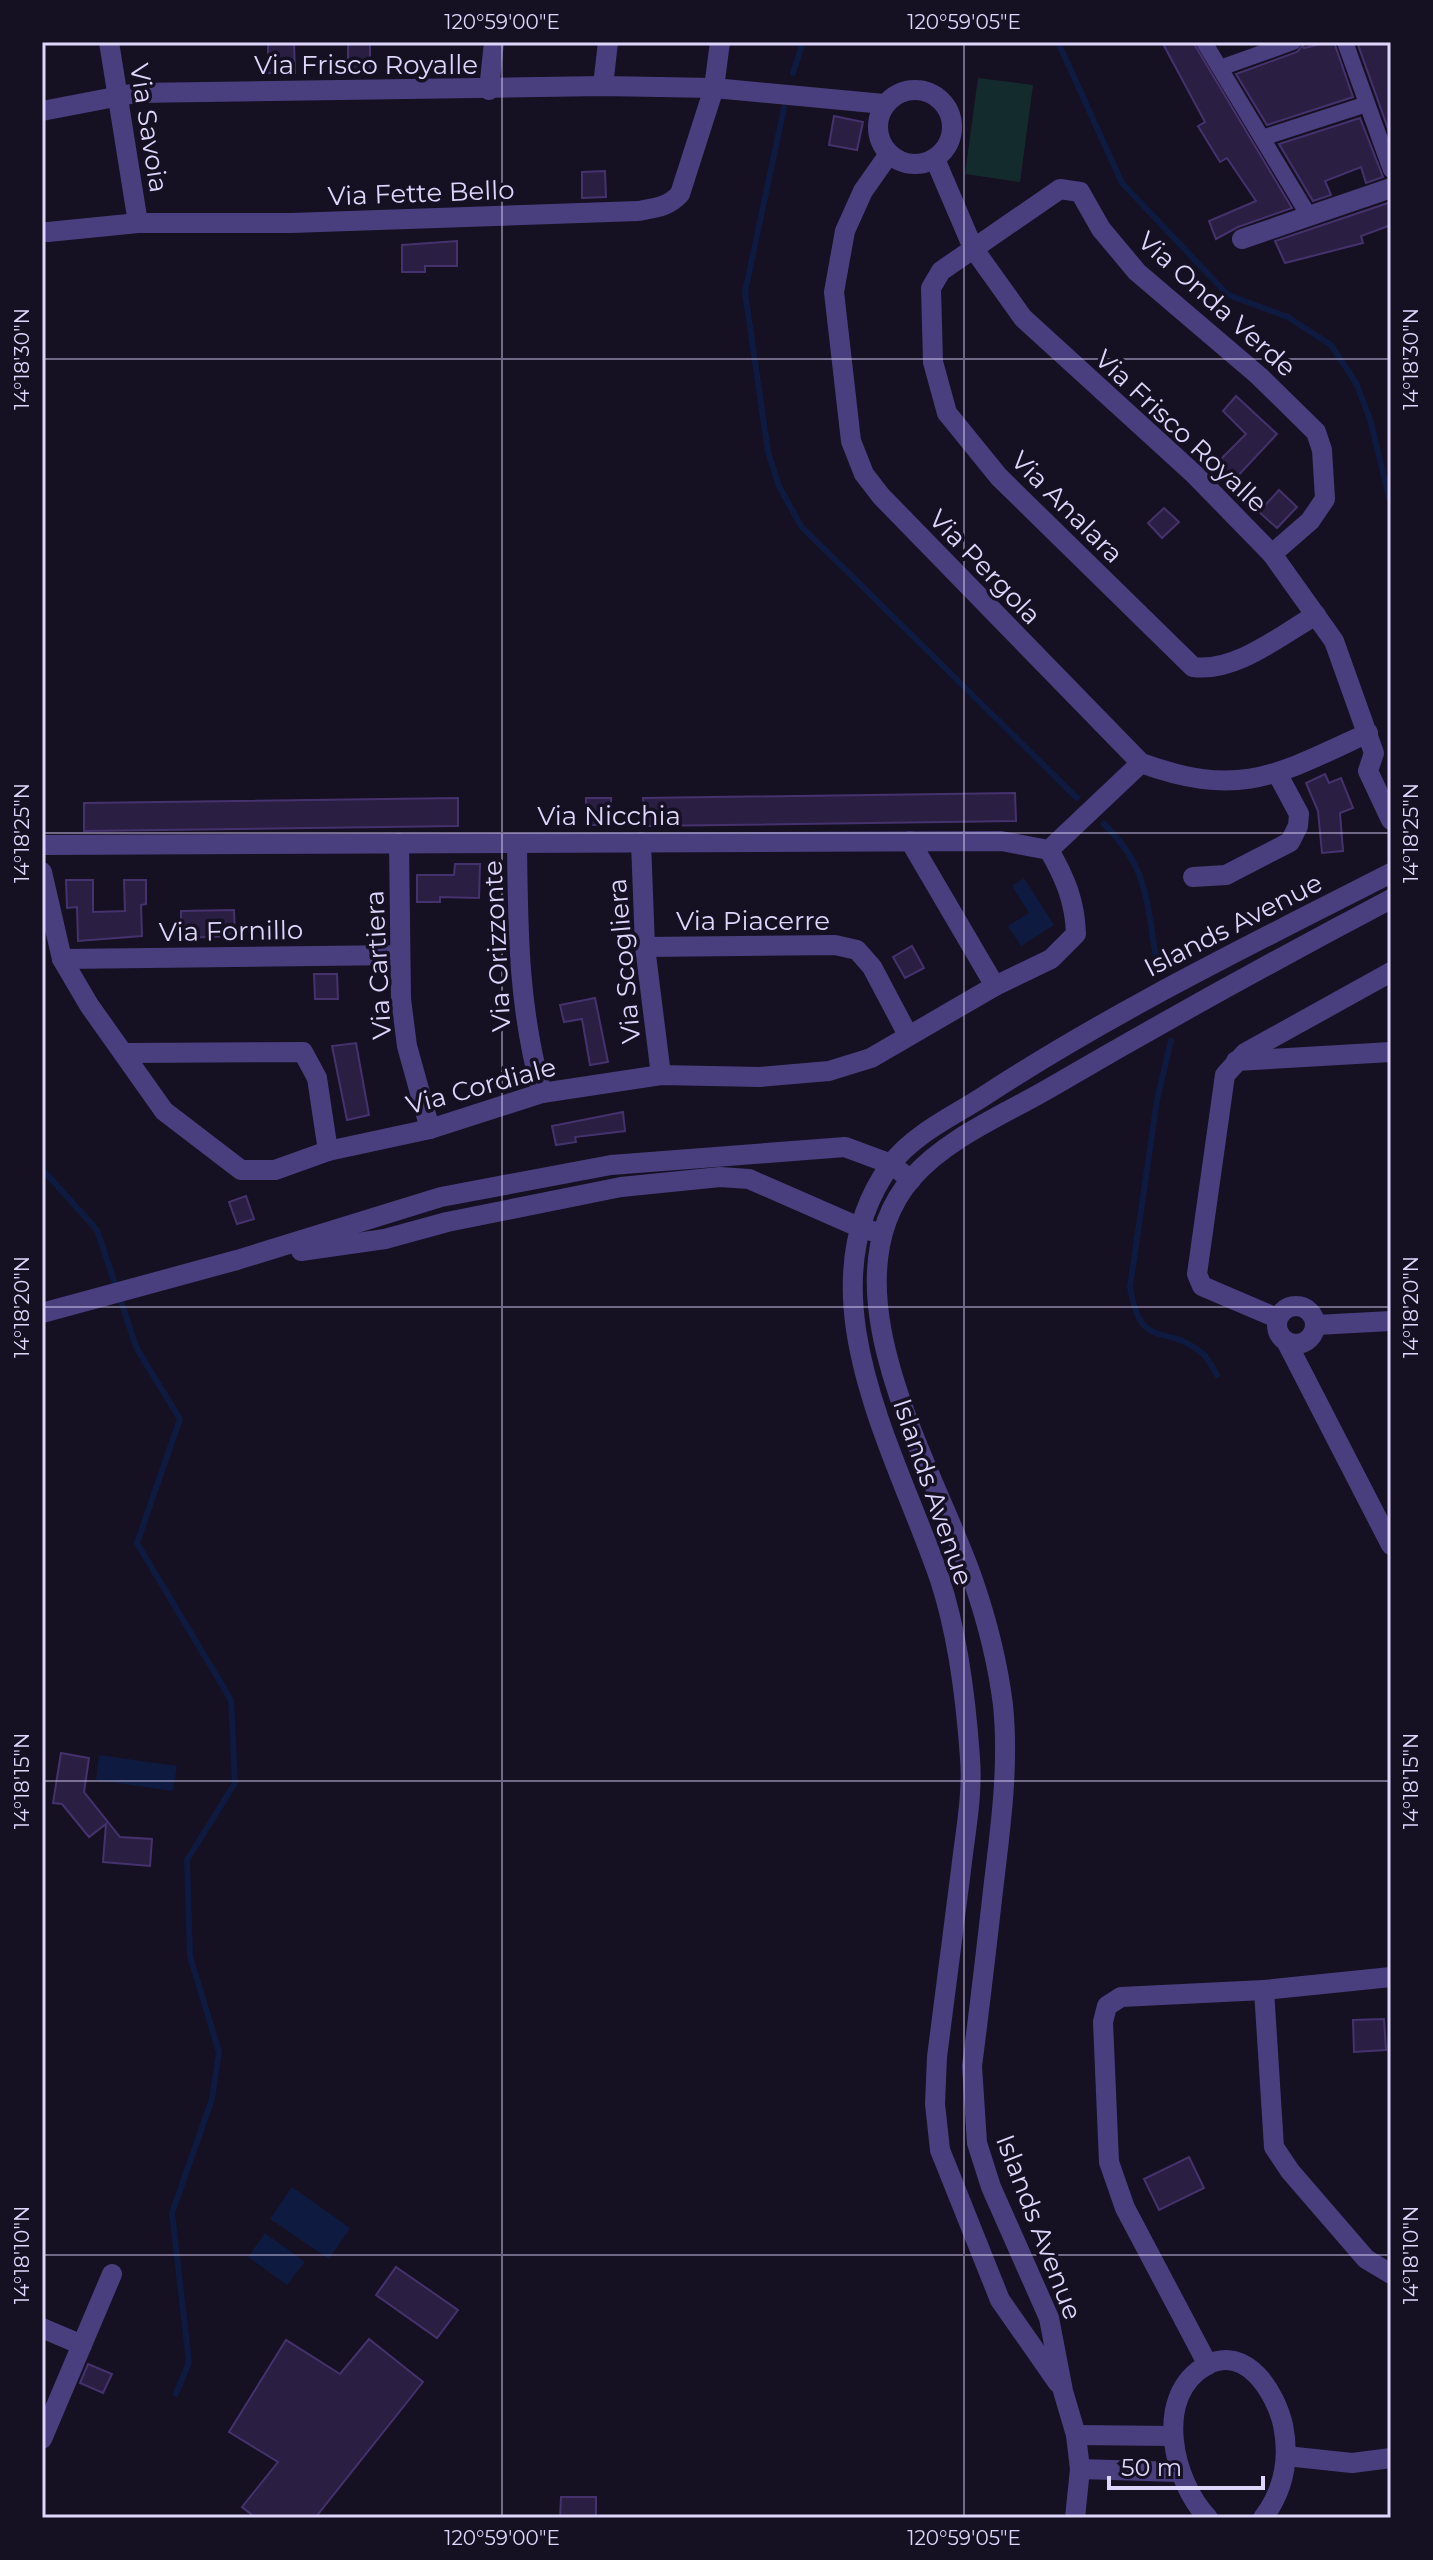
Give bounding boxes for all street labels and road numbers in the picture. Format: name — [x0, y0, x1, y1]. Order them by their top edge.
street label: Via Frisco Royalle — [254, 49, 478, 81]
street label: Via Savoia — [123, 61, 175, 195]
street label: Via Fette Bello — [327, 174, 515, 212]
street label: Via Onda Verde — [1131, 225, 1303, 383]
street label: Via Frisco Royalle — [1088, 343, 1274, 519]
street label: Via Analara — [1004, 444, 1130, 570]
street label: Via Pergola — [922, 503, 1048, 631]
street label: Via Nicchia — [537, 800, 681, 832]
street label: Via Orizzonte — [477, 859, 517, 1033]
street label: Islands Avenue — [1139, 866, 1327, 984]
street label: Via Scogliera — [601, 877, 647, 1045]
street label: Via Cartiera — [358, 890, 398, 1040]
street label: Via Piacerre — [676, 905, 830, 937]
street label: Via Fornillo — [159, 914, 303, 948]
street label: Via Cordiale — [403, 1051, 559, 1121]
street label: Islands Avenue — [886, 1394, 980, 1590]
street label: Islands Avenue — [989, 2130, 1089, 2324]

